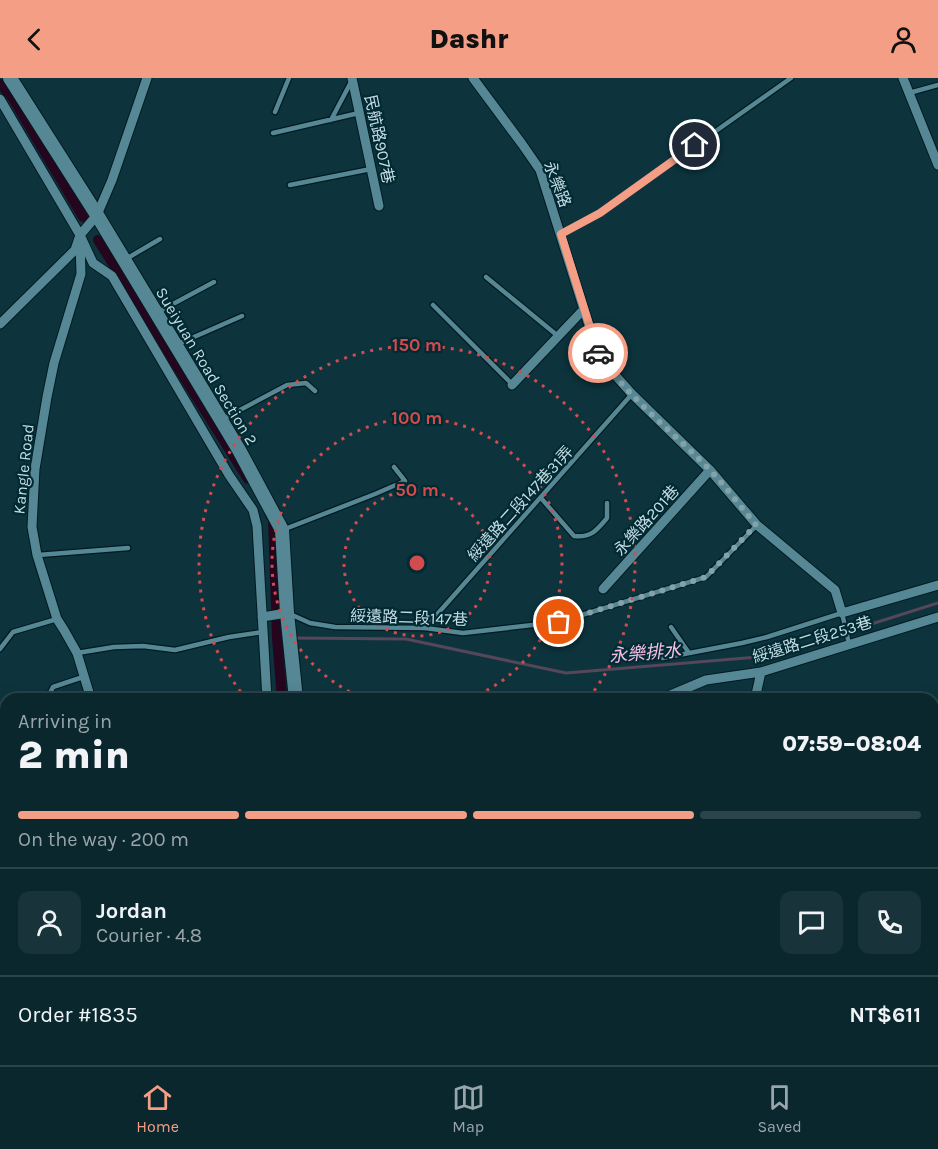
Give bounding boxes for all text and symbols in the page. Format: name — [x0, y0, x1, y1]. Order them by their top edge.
icon: back — [18, 23, 51, 56]
text: Dashr — [429, 23, 509, 55]
icon: person — [887, 23, 920, 56]
street label: 民航路907巷 — [361, 93, 398, 185]
pin — [669, 119, 720, 170]
icon: home — [678, 128, 711, 161]
street label: 永樂路 — [540, 158, 575, 210]
street label: Sueiyuan Road Section 2 — [152, 284, 261, 449]
courier — [568, 323, 628, 383]
text: 150 m — [392, 334, 442, 356]
icon: car — [582, 337, 615, 370]
text: 100 m — [392, 407, 442, 429]
street label: Kangle Road — [9, 423, 38, 515]
street label: 綏遠路二段147巷31弄 — [464, 442, 577, 565]
text: 50 m — [395, 479, 439, 501]
street label: 永樂路201巷 — [610, 481, 683, 559]
centre of rings — [407, 553, 427, 573]
pin — [533, 596, 584, 647]
icon: bag — [542, 605, 575, 638]
street label: 綏遠路二段147巷 — [350, 606, 468, 629]
street label: 綏遠路二段253巷 — [750, 612, 874, 667]
water label: 永樂排水 — [608, 639, 683, 667]
text: Arriving in — [18, 710, 112, 733]
text: 07:59–08:04 — [782, 731, 921, 757]
text: 2 min — [18, 732, 130, 778]
text: On the way · 200 m — [18, 828, 189, 851]
button: person — [18, 891, 81, 954]
button: chat — [780, 891, 843, 954]
button: phone — [858, 891, 921, 954]
text: Jordan — [96, 898, 167, 924]
text: Courier · 4.8 — [96, 924, 202, 947]
text: Order #1835 — [18, 1002, 138, 1028]
text: NT$611 — [849, 1002, 921, 1028]
tab: Home — [136, 1081, 179, 1136]
tab: Map — [452, 1081, 485, 1136]
tab: Saved — [757, 1081, 802, 1136]

